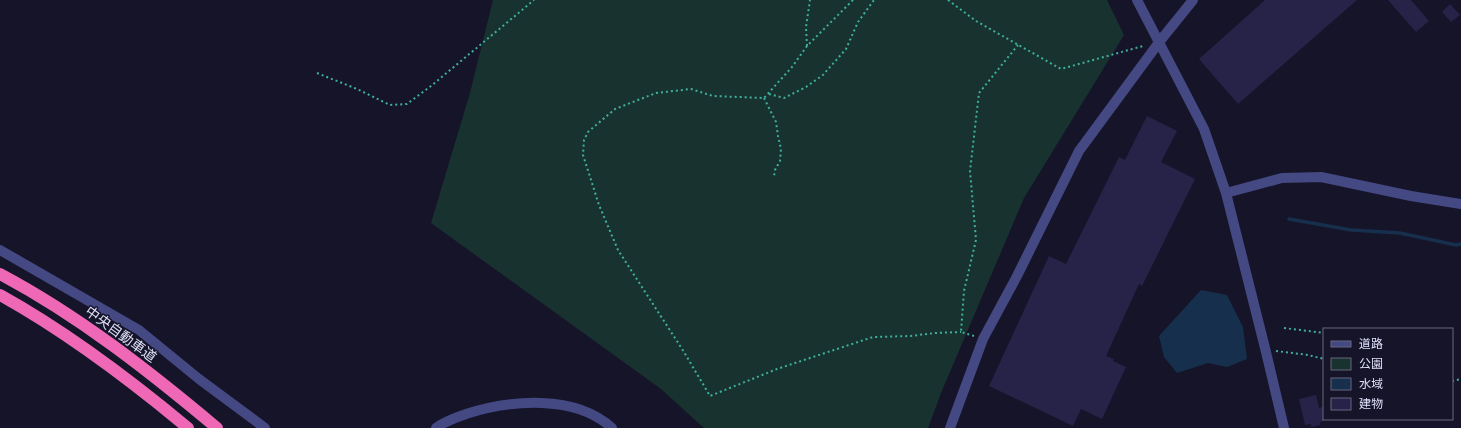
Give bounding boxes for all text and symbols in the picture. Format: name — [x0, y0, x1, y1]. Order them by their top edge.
street label: 中央自動車道 — [82, 303, 160, 365]
legend — [1323, 328, 1453, 420]
text: 道路 — [1359, 337, 1383, 351]
text: 公園 — [1359, 357, 1383, 371]
text: 水域 — [1359, 377, 1383, 391]
text: 建物 — [1359, 397, 1383, 411]

